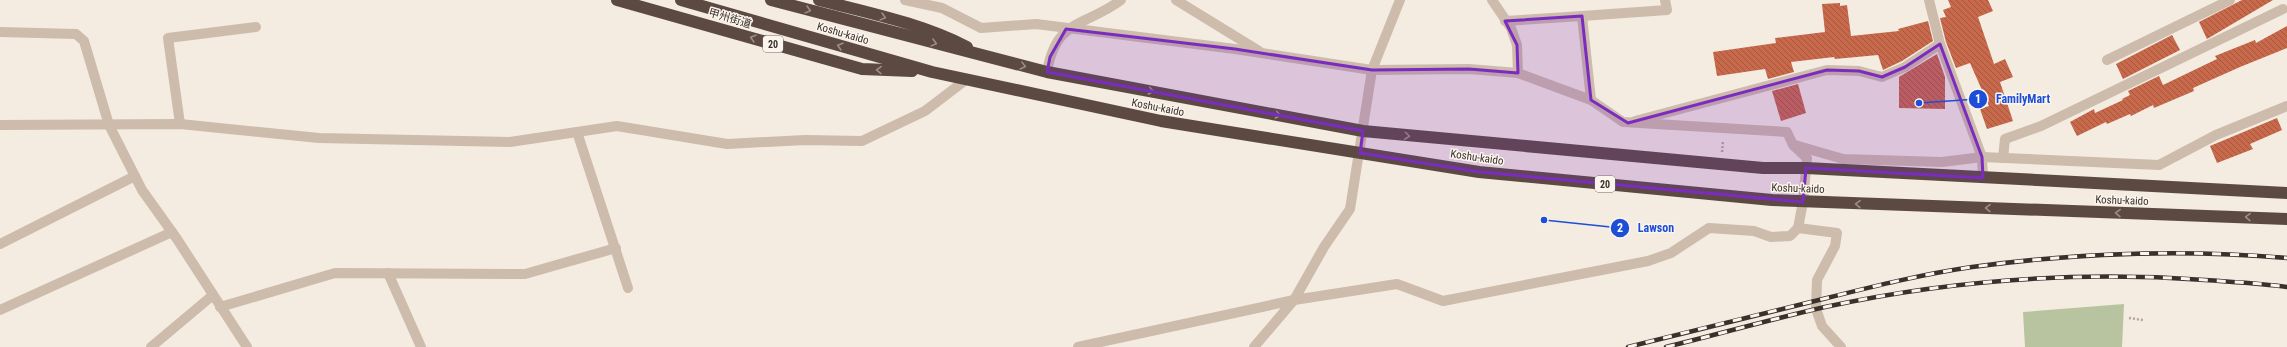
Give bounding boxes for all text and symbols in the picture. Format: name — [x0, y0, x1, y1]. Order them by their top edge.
street label: 甲州街道 — [707, 6, 753, 31]
one-way arrow — [805, 6, 811, 14]
one-way arrow — [880, 12, 887, 21]
street label: Koshu-kaido — [815, 20, 871, 47]
one-way arrow — [750, 34, 757, 43]
road number: 20 — [763, 36, 783, 52]
one-way arrow — [931, 39, 937, 47]
one-way arrow — [837, 42, 843, 50]
one-way arrow — [1019, 61, 1026, 70]
one-way arrow — [876, 65, 882, 74]
one-way arrow — [1148, 87, 1154, 95]
callout: FamilyMart — [1968, 87, 2058, 111]
text: 1 — [1975, 92, 1981, 106]
text: FamilyMart — [1996, 92, 2050, 106]
street label: Koshu-kaido — [1130, 96, 1186, 119]
one-way arrow — [1275, 111, 1282, 119]
one-way arrow — [1404, 131, 1410, 140]
street label: Koshu-kaido — [1450, 147, 1505, 168]
road number: 20 — [1595, 176, 1615, 192]
street label: Koshu-kaido — [1771, 181, 1825, 196]
street label: Koshu-kaido — [2095, 193, 2149, 208]
one-way arrow — [1855, 199, 1861, 208]
one-way arrow — [1985, 204, 1991, 213]
one-way arrow — [2115, 209, 2121, 217]
one-way arrow — [2245, 213, 2251, 222]
callout: Lawson — [1610, 216, 1682, 240]
text: 2 — [1617, 221, 1623, 235]
text: Lawson — [1638, 221, 1674, 235]

